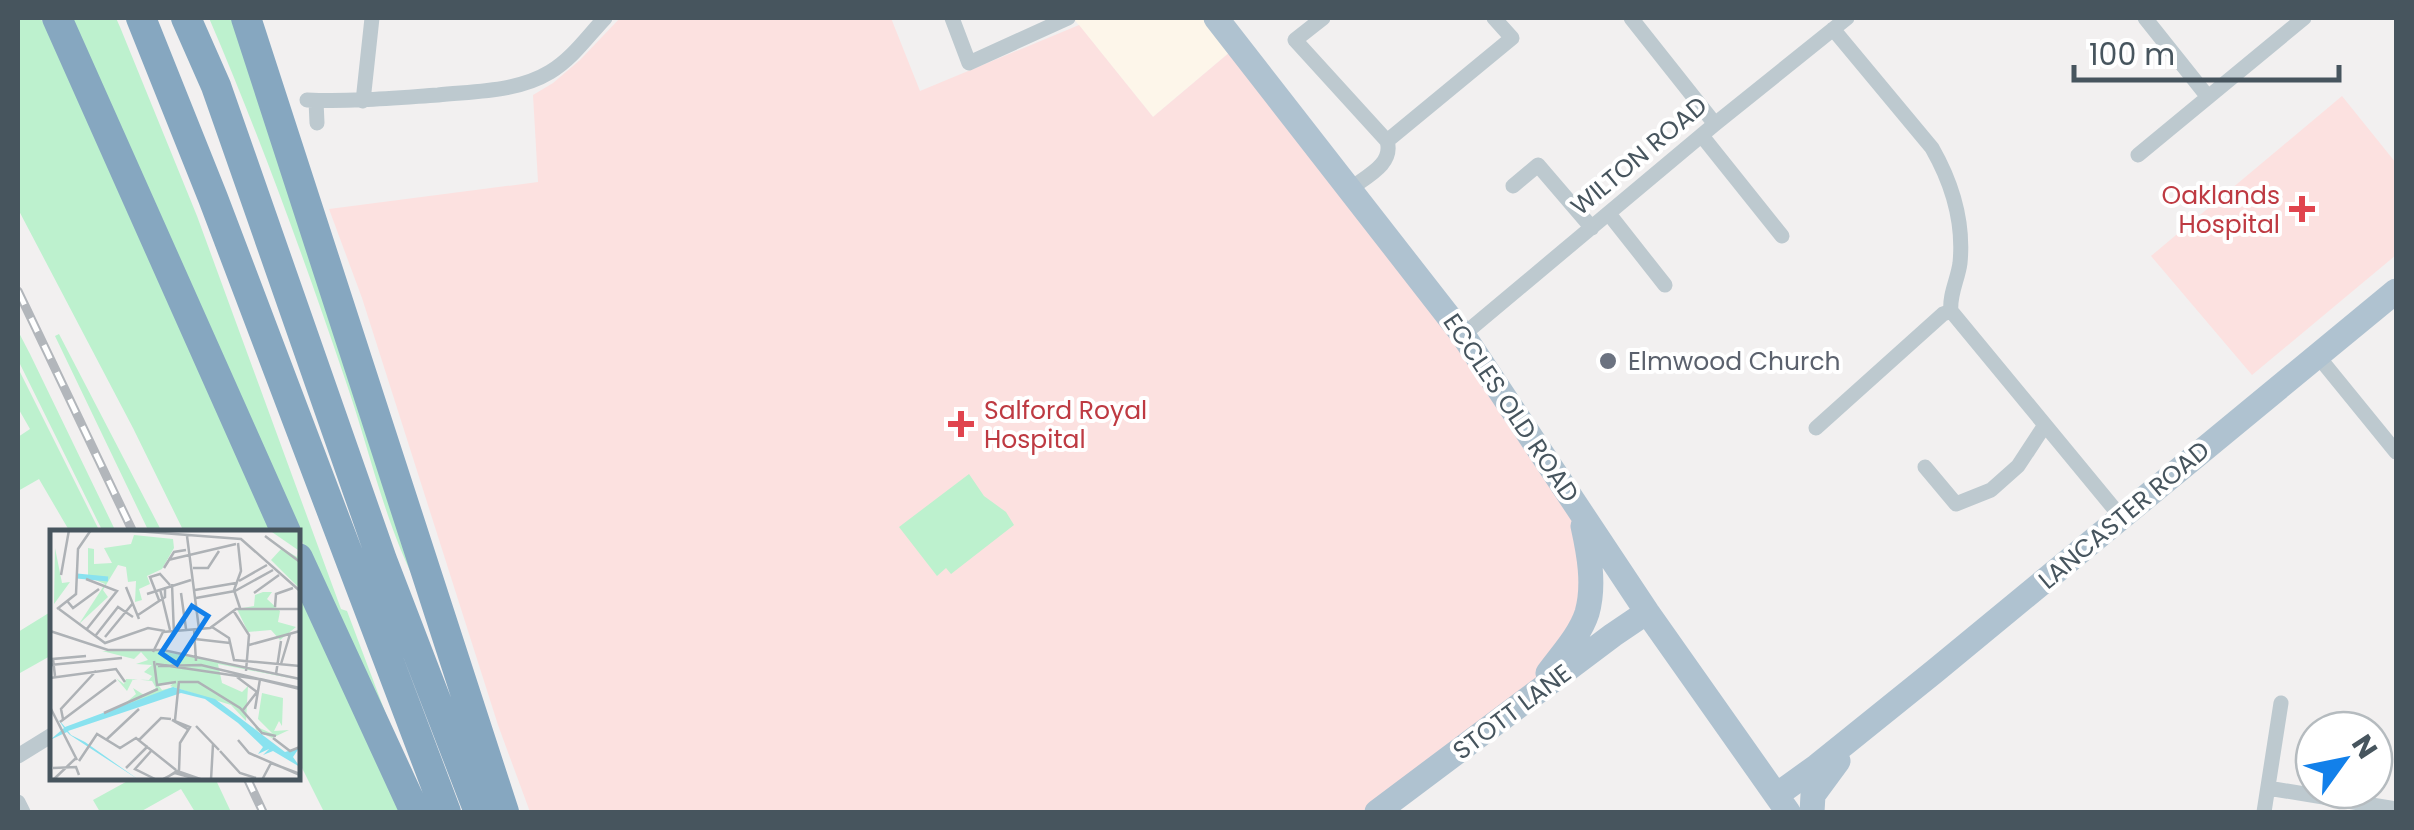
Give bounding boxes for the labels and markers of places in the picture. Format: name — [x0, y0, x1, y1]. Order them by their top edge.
place label: Oaklands Hospital — [2162, 178, 2280, 242]
marker: Oaklands Hospital — [2289, 196, 2315, 222]
place label: Elmwood Church — [1628, 344, 1841, 379]
marker: Elmwood Church — [1597, 350, 1619, 372]
place label: Salford Royal Hospital — [984, 393, 1147, 457]
marker: Salford Royal Hospital — [948, 411, 974, 437]

